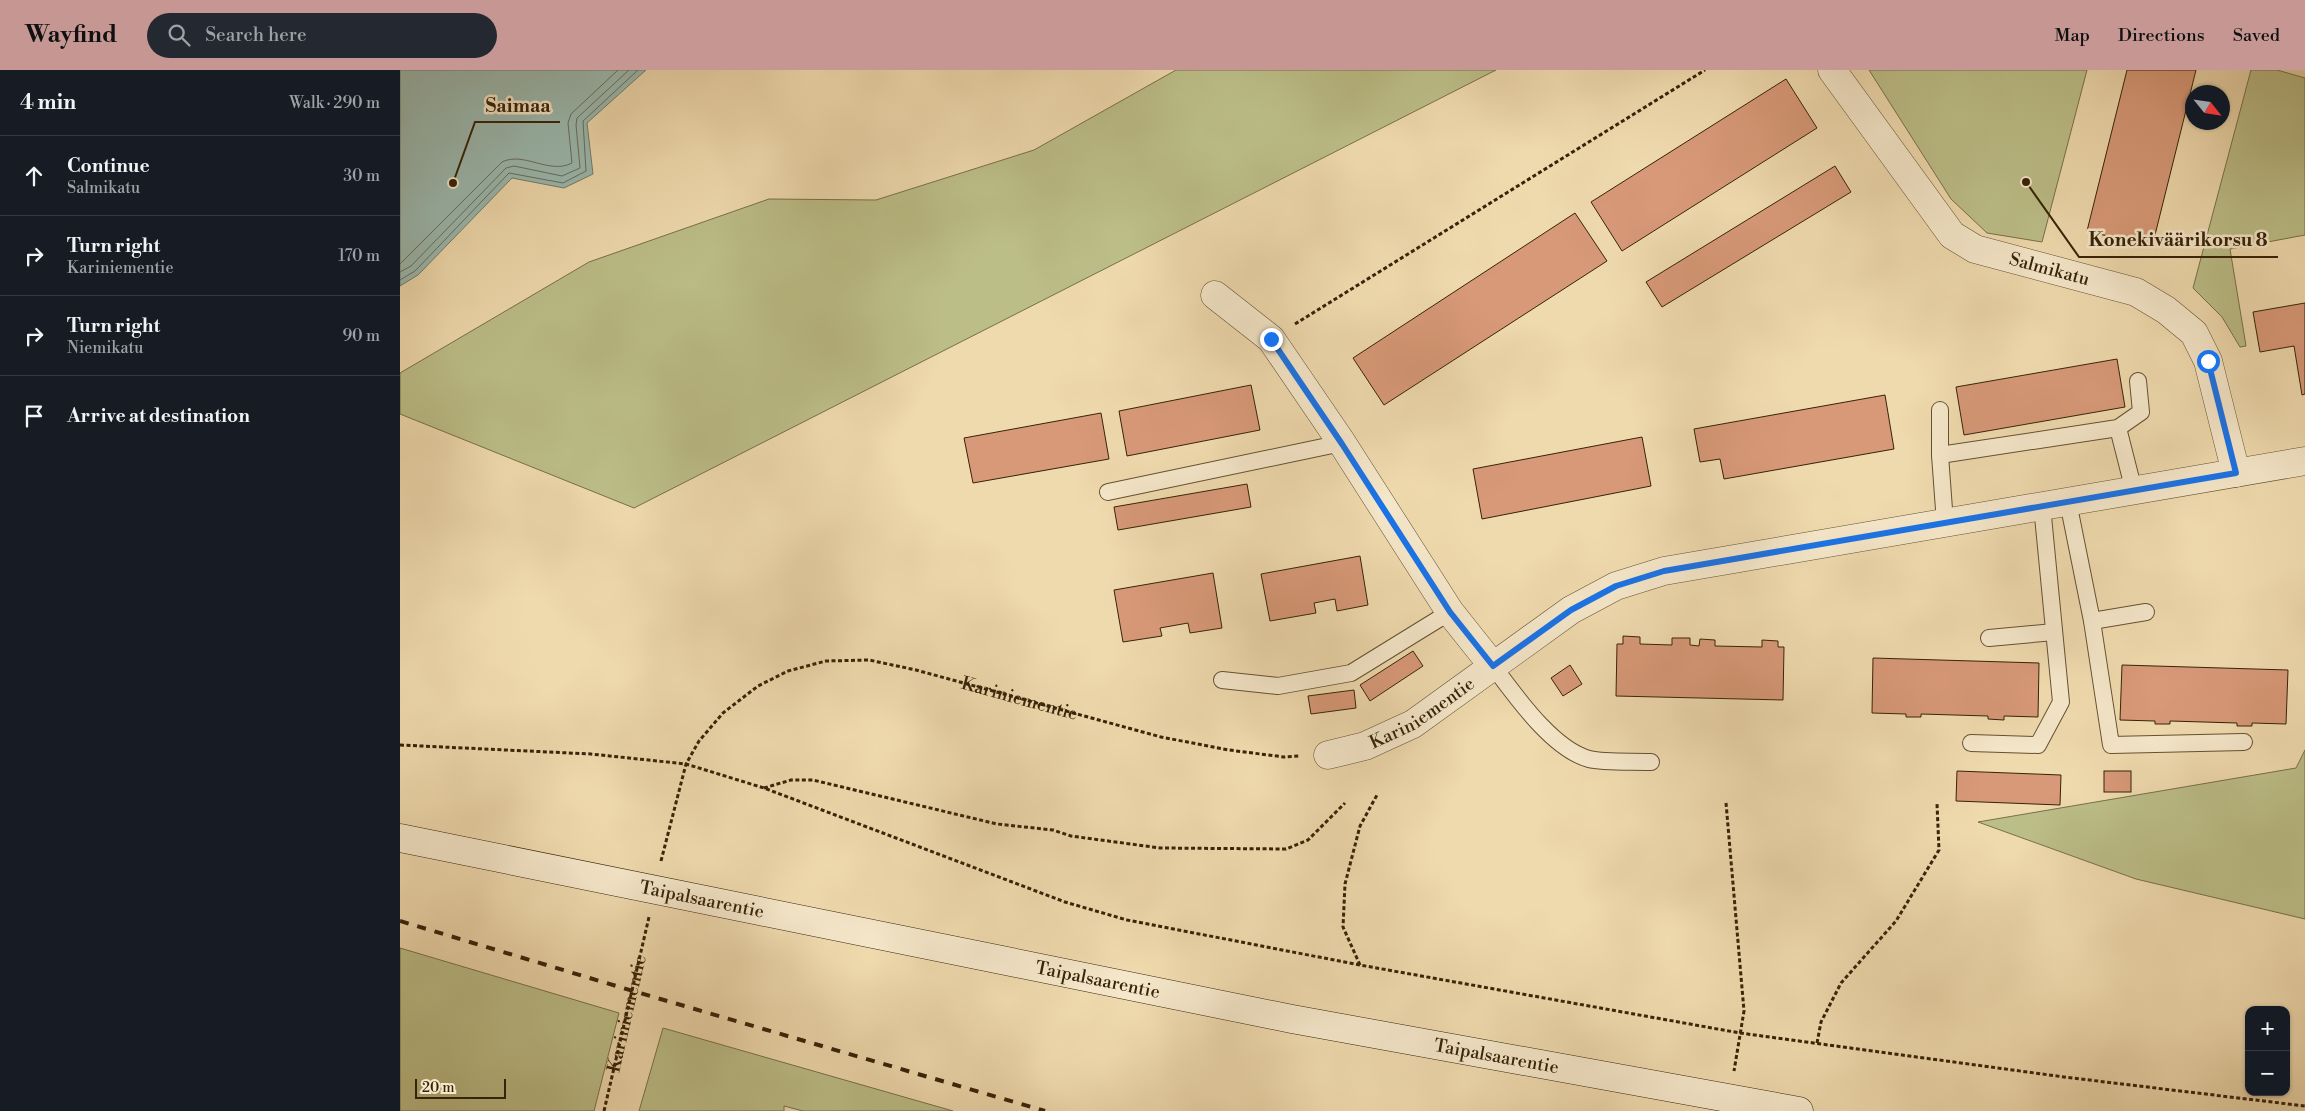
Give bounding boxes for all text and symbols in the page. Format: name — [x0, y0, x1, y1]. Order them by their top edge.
search box — [147, 13, 497, 58]
text: Wayfind — [25, 20, 117, 50]
icon: search — [165, 21, 193, 49]
text: Search here — [205, 23, 307, 47]
text: Map — [2054, 24, 2090, 47]
text: Directions — [2118, 24, 2205, 47]
text: Saved — [2233, 24, 2280, 47]
north arrow — [2185, 85, 2230, 130]
callout: Saimaa — [475, 88, 560, 122]
text: 4 min — [20, 90, 76, 116]
text: Walk · 290 m — [289, 93, 380, 113]
text: Saimaa — [486, 94, 551, 118]
text: Continue — [67, 154, 150, 178]
icon: ahead — [20, 162, 48, 190]
text: 30 m — [343, 166, 380, 186]
text: Salmikatu — [67, 178, 140, 198]
callout: Konekiväärikorsu 8 — [2079, 223, 2278, 257]
text: Konekiväärikorsu 8 — [2088, 228, 2268, 252]
text: Turn right — [67, 234, 160, 258]
icon: right — [20, 242, 48, 270]
text: 170 m — [338, 246, 380, 266]
street label: Salmikatu — [2007, 248, 2093, 291]
text: Kariniementie — [67, 258, 173, 278]
text: Turn right — [67, 314, 160, 338]
icon: right — [20, 322, 48, 350]
text: 90 m — [342, 326, 380, 346]
route end — [1260, 328, 1283, 351]
text: Niemikatu — [67, 338, 143, 358]
route start — [2197, 350, 2220, 373]
icon: arrive — [20, 402, 48, 430]
text: Arrive at destination — [67, 404, 250, 428]
street label: Kariniementie — [959, 672, 1080, 726]
street label: Kariniementie — [1366, 672, 1479, 754]
street label: Taipalsaarentie — [637, 876, 766, 924]
street label: Kariniementie — [602, 953, 652, 1075]
street label: Taipalsaarentie — [1033, 956, 1162, 1004]
map controls — [2245, 1006, 2290, 1096]
button: + — [2245, 1006, 2290, 1051]
street label: Taipalsaarentie — [1432, 1034, 1561, 1079]
button: − — [2245, 1051, 2290, 1096]
scale bar — [415, 1076, 506, 1099]
text: 20 m — [422, 1079, 454, 1097]

